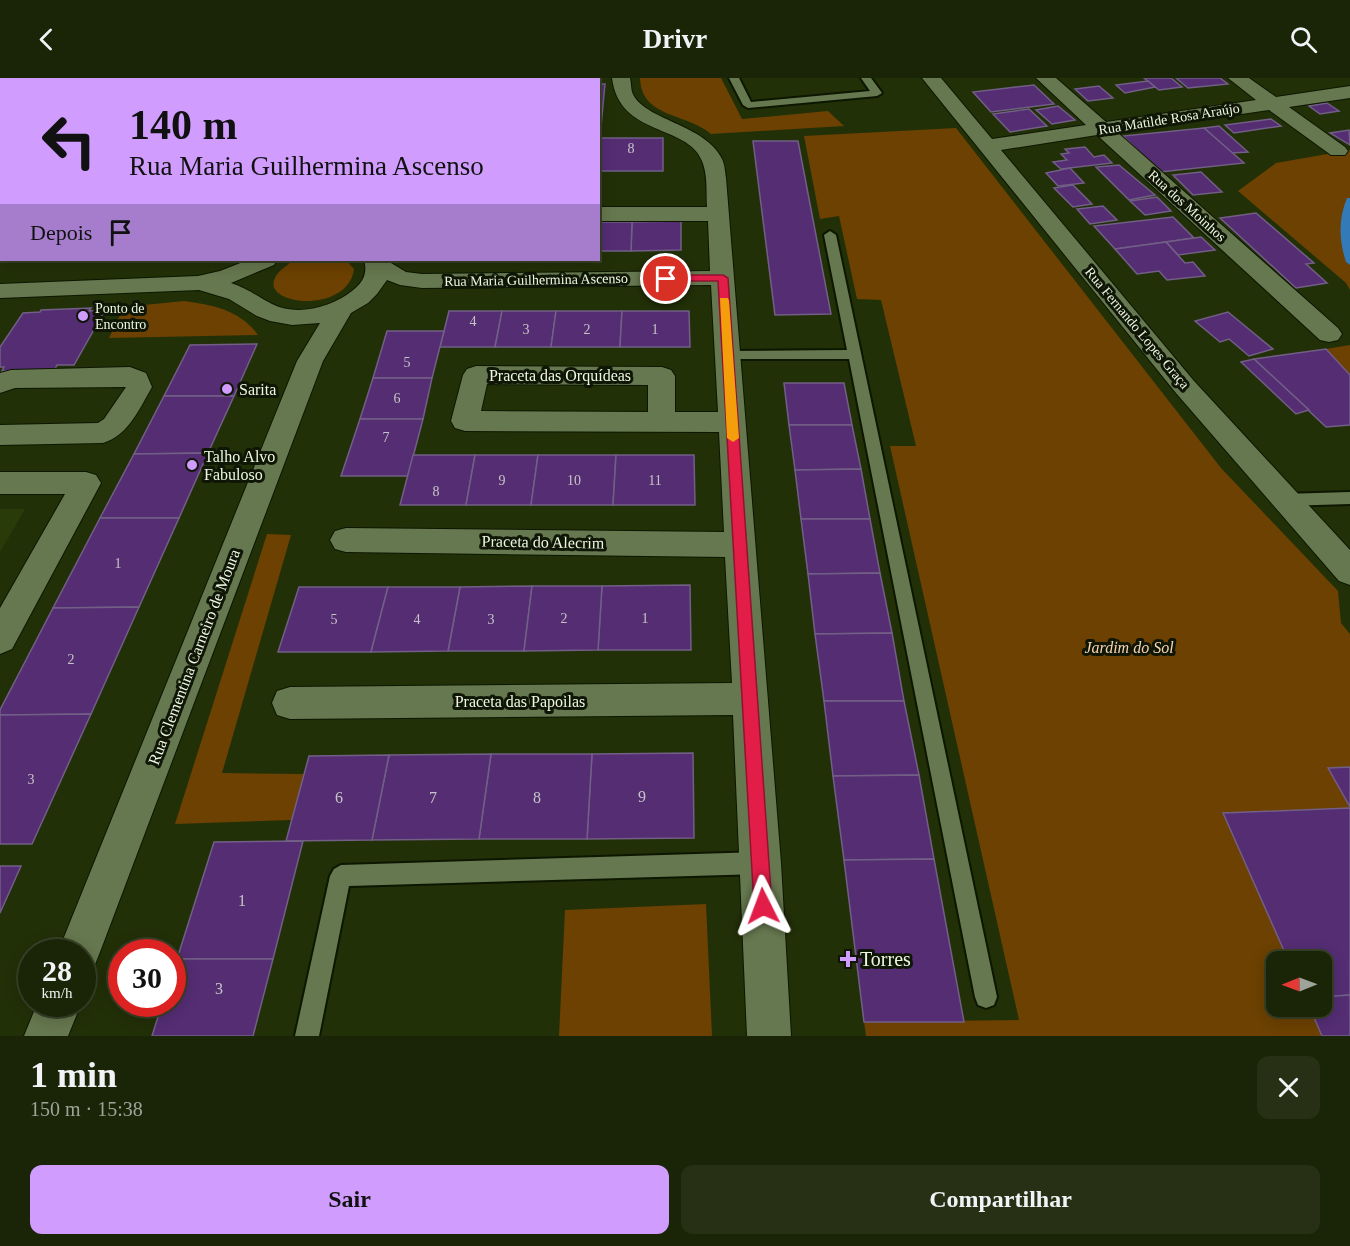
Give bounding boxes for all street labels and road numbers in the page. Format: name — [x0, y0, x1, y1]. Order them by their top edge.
street label: Rua Matilde Rosa Araújo — [1097, 100, 1241, 138]
street label: Rua dos Moinhos — [1145, 167, 1229, 245]
street label: Rua Fernando Lopes Graça — [1082, 264, 1193, 392]
street label: Rua Maria Guilhermina Ascenso — [444, 271, 628, 289]
street label: Praceta das Orquídeas — [489, 367, 631, 385]
street label: Praceta do Alecrim — [482, 532, 605, 552]
street label: Rua Clementina Carneiro de Moura — [145, 547, 243, 767]
street label: Praceta das Papoilas — [455, 693, 585, 711]

